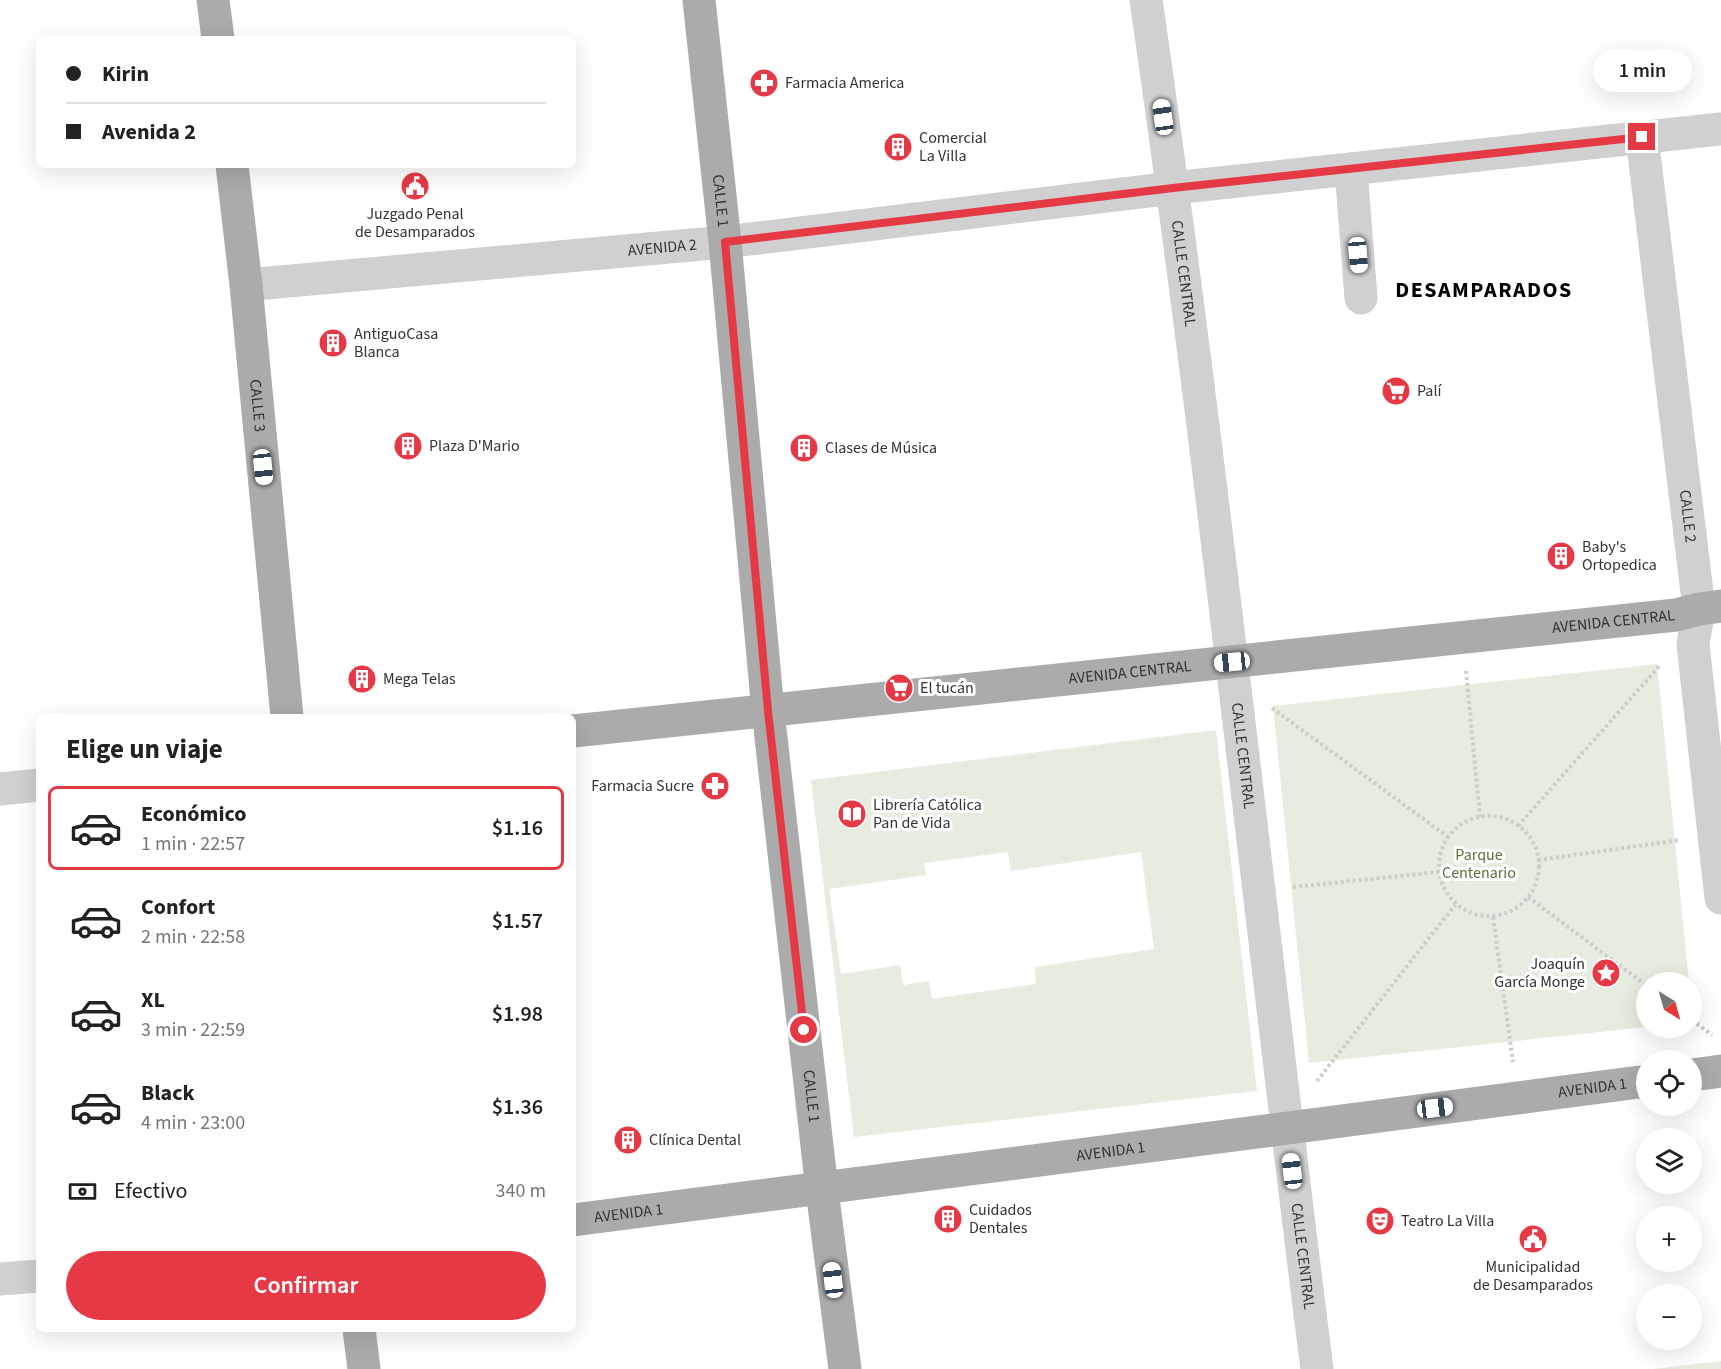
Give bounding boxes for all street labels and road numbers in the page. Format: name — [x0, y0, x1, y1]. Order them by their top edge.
street label: CALLE 1 — [707, 173, 734, 228]
street label: CALLE CENTRAL — [1166, 219, 1201, 328]
street label: AVENIDA 2 — [627, 234, 698, 262]
street label: CALLE 3 — [244, 378, 271, 433]
street label: CALLE 2 — [1674, 489, 1702, 544]
street label: AVENIDA CENTRAL — [1551, 604, 1676, 639]
street label: AVENIDA CENTRAL — [1067, 655, 1193, 690]
street label: CALLE CENTRAL — [1226, 701, 1260, 810]
street label: CALLE 1 — [798, 1069, 825, 1124]
street label: AVENIDA 1 — [1557, 1073, 1628, 1103]
street label: AVENIDA 1 — [1075, 1136, 1146, 1167]
street label: AVENIDA 1 — [593, 1198, 664, 1228]
street label: CALLE CENTRAL — [1285, 1202, 1320, 1311]

